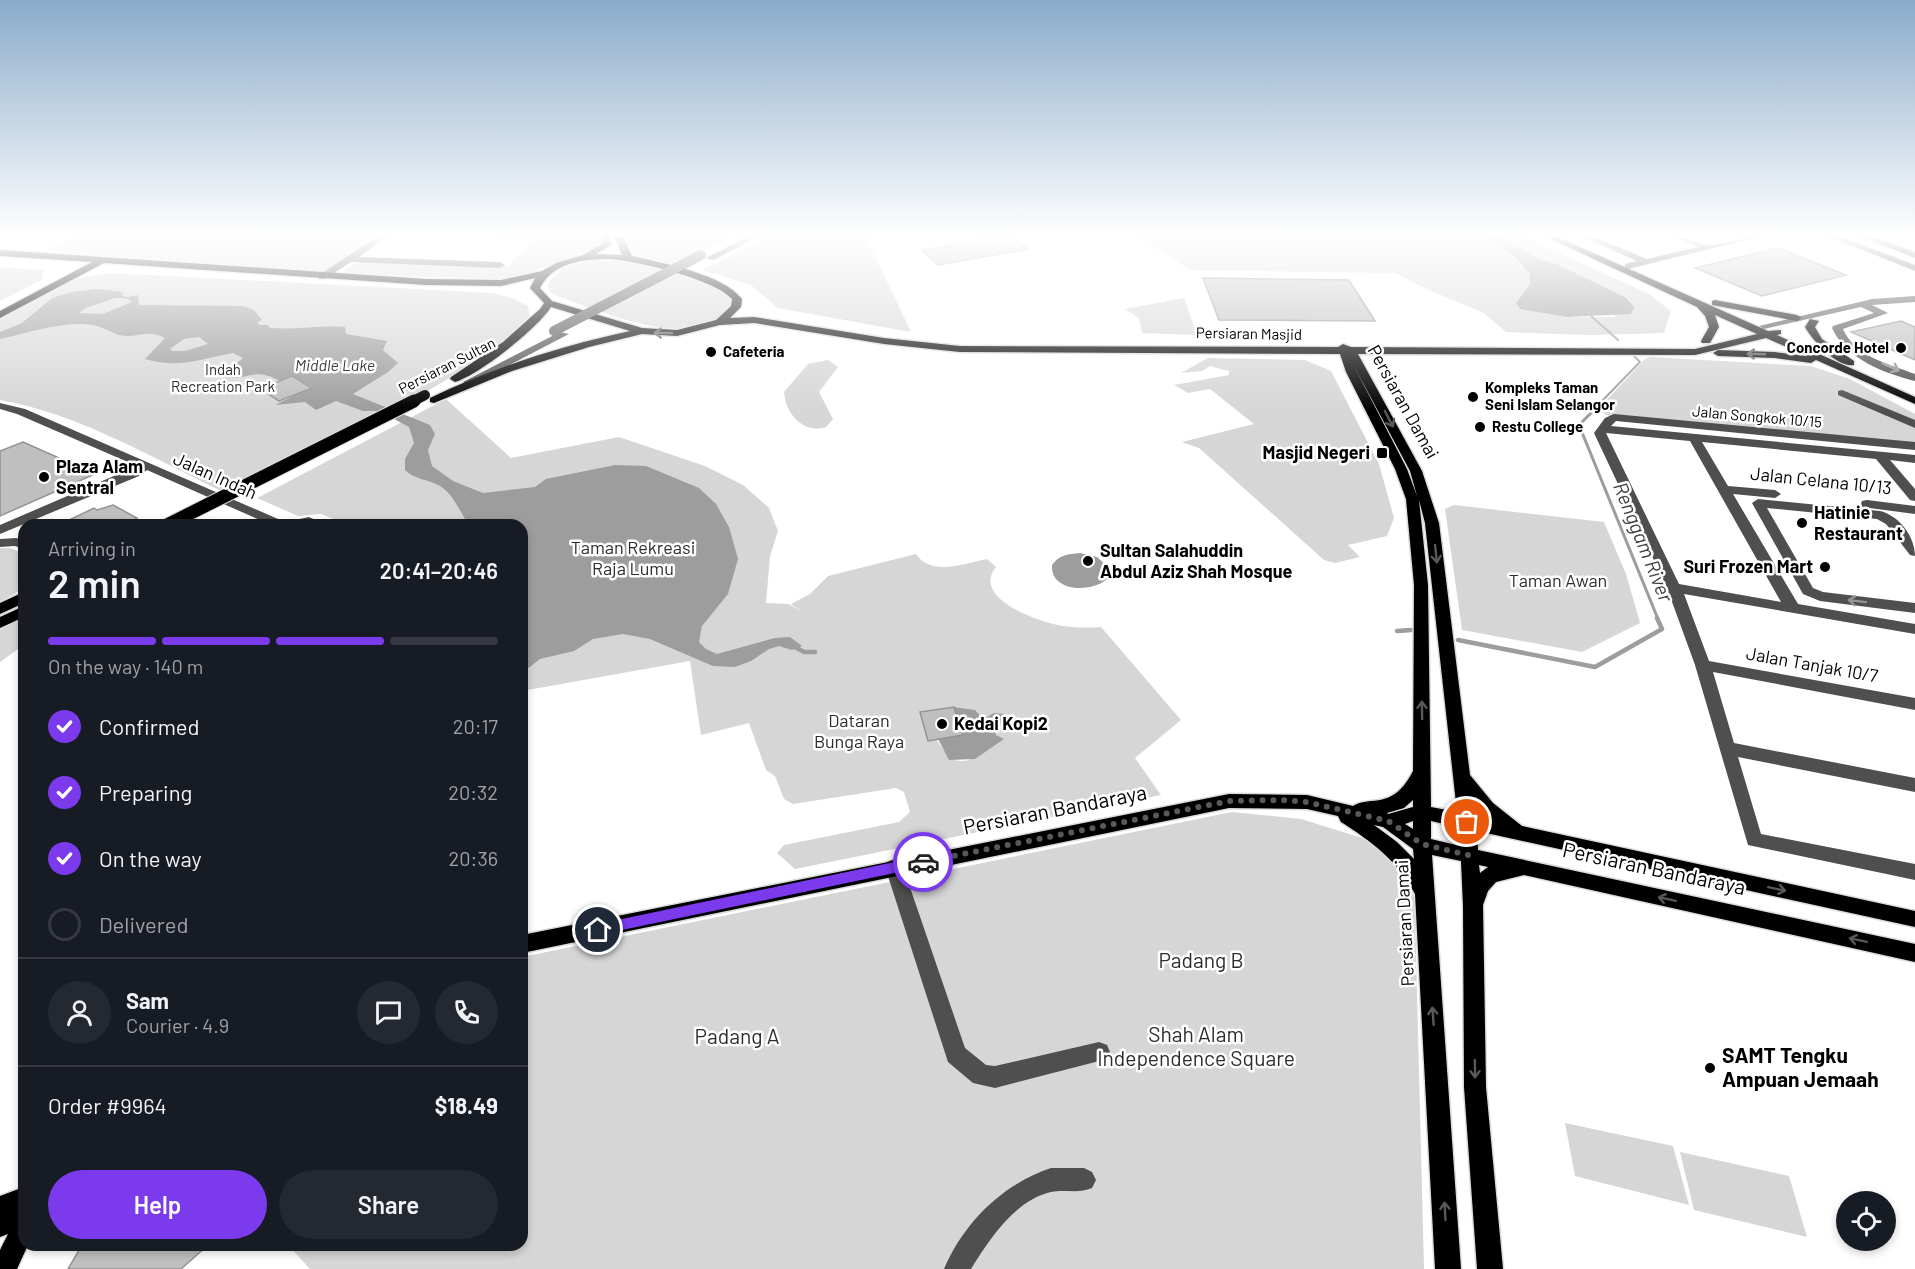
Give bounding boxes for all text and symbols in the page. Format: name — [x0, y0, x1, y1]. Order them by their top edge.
street label: Persiaran Masjid — [1196, 323, 1302, 343]
one-way arrow — [653, 327, 673, 339]
street label: Persiaran Sultan — [395, 333, 498, 397]
place label: Concorde Hotel — [1787, 338, 1889, 356]
street label: Persiaran Damai — [1364, 341, 1444, 462]
marker: Concorde Hotel — [1894, 341, 1908, 355]
place label: Cafeteria — [723, 342, 785, 360]
marker: Cafeteria — [704, 345, 718, 359]
one-way arrow — [1746, 348, 1766, 360]
water label: Middle Lake — [295, 355, 375, 374]
park label: Indah Recreation Park — [171, 360, 275, 395]
one-way arrow — [1881, 362, 1899, 374]
place label: Kompleks Taman Seni Islam Selangor — [1485, 378, 1615, 413]
marker: Kompleks Taman Seni Islam Selangor — [1466, 390, 1480, 404]
street label: Jalan Songkok 10/15 — [1691, 401, 1823, 431]
one-way arrow — [1383, 410, 1395, 427]
place label: Restu College — [1492, 417, 1583, 435]
marker: Restu College — [1473, 420, 1487, 434]
place label: Masjid Negeri — [1263, 441, 1370, 463]
marker: Masjid Negeri — [1375, 446, 1389, 460]
street label: Jalan Indah — [170, 447, 261, 503]
place label: Plaza Alam Sentral — [56, 455, 143, 498]
street label: Jalan Celana 10/13 — [1749, 462, 1893, 498]
marker: Plaza Alam Sentral — [37, 470, 51, 484]
water label: Renggam River — [1609, 478, 1679, 606]
place label: Hatinie Restaurant — [1814, 501, 1903, 544]
marker: Hatinie Restaurant — [1795, 516, 1809, 530]
text: Arriving in — [48, 536, 136, 560]
park label: Taman Rekreasi Raja Lumu — [571, 536, 695, 579]
place label: Sultan Salahuddin Abdul Aziz Shah Mosque — [1100, 539, 1293, 582]
one-way arrow — [1431, 543, 1442, 563]
marker: Sultan Salahuddin Abdul Aziz Shah Mosque — [1081, 554, 1095, 568]
place label: Suri Frozen Mart — [1683, 555, 1813, 577]
text: 20:41–20:46 — [380, 557, 498, 583]
text: 2 min — [48, 559, 141, 606]
marker: Suri Frozen Mart — [1818, 560, 1832, 574]
park label: Taman Awan — [1509, 569, 1607, 591]
one-way arrow — [1848, 595, 1867, 606]
street label: Jalan Tanjak 10/7 — [1745, 642, 1880, 687]
text: On the way · 140 m — [48, 654, 203, 678]
one-way arrow — [1416, 701, 1428, 721]
park label: Dataran Bunga Raya — [814, 709, 904, 752]
icon: check — [48, 710, 81, 743]
place label: Kedai Kopi2 — [954, 712, 1048, 734]
text: Confirmed — [99, 713, 199, 739]
text: 20:17 — [453, 714, 498, 738]
marker: Kedai Kopi2 — [935, 717, 949, 731]
icon: check — [48, 776, 81, 809]
street label: Persiaran Bandaraya — [961, 778, 1149, 839]
text: Preparing — [99, 779, 192, 805]
text: 20:32 — [448, 780, 498, 804]
pin — [1441, 796, 1492, 847]
icon: bag — [1450, 805, 1483, 838]
courier — [893, 832, 953, 892]
street label: Persiaran Bandaraya — [1561, 836, 1748, 899]
icon: check — [48, 842, 81, 875]
text: On the way — [99, 845, 202, 871]
text: 20:36 — [449, 846, 498, 870]
icon: car — [907, 846, 940, 879]
street label: Persiaran Damai — [1390, 859, 1418, 987]
one-way arrow — [1767, 883, 1786, 895]
one-way arrow — [1658, 892, 1677, 904]
pin — [572, 904, 623, 955]
text: Delivered — [99, 911, 188, 937]
icon: home — [581, 913, 614, 946]
one-way arrow — [1849, 934, 1868, 946]
park label: Padang B — [1158, 947, 1244, 972]
button: person — [48, 981, 111, 1044]
button: chat — [357, 981, 420, 1044]
button: phone — [435, 981, 498, 1044]
text: Sam — [126, 987, 169, 1013]
one-way arrow — [1427, 1006, 1438, 1026]
text: Courier · 4.9 — [126, 1013, 229, 1037]
park label: Shah Alam Independence Square — [1097, 1021, 1295, 1070]
park label: Padang A — [695, 1023, 780, 1048]
place label: SAMT Tengku Ampuan Jemaah — [1722, 1042, 1879, 1091]
one-way arrow — [1469, 1059, 1481, 1079]
marker: SAMT Tengku Ampuan Jemaah — [1703, 1061, 1717, 1075]
text: Order #9964 — [48, 1092, 167, 1118]
text: $18.49 — [435, 1092, 498, 1118]
button: Help — [48, 1170, 267, 1239]
button: Share — [279, 1170, 498, 1239]
map controls — [1836, 1191, 1896, 1251]
button: locate — [1836, 1191, 1896, 1251]
one-way arrow — [1440, 1201, 1451, 1221]

